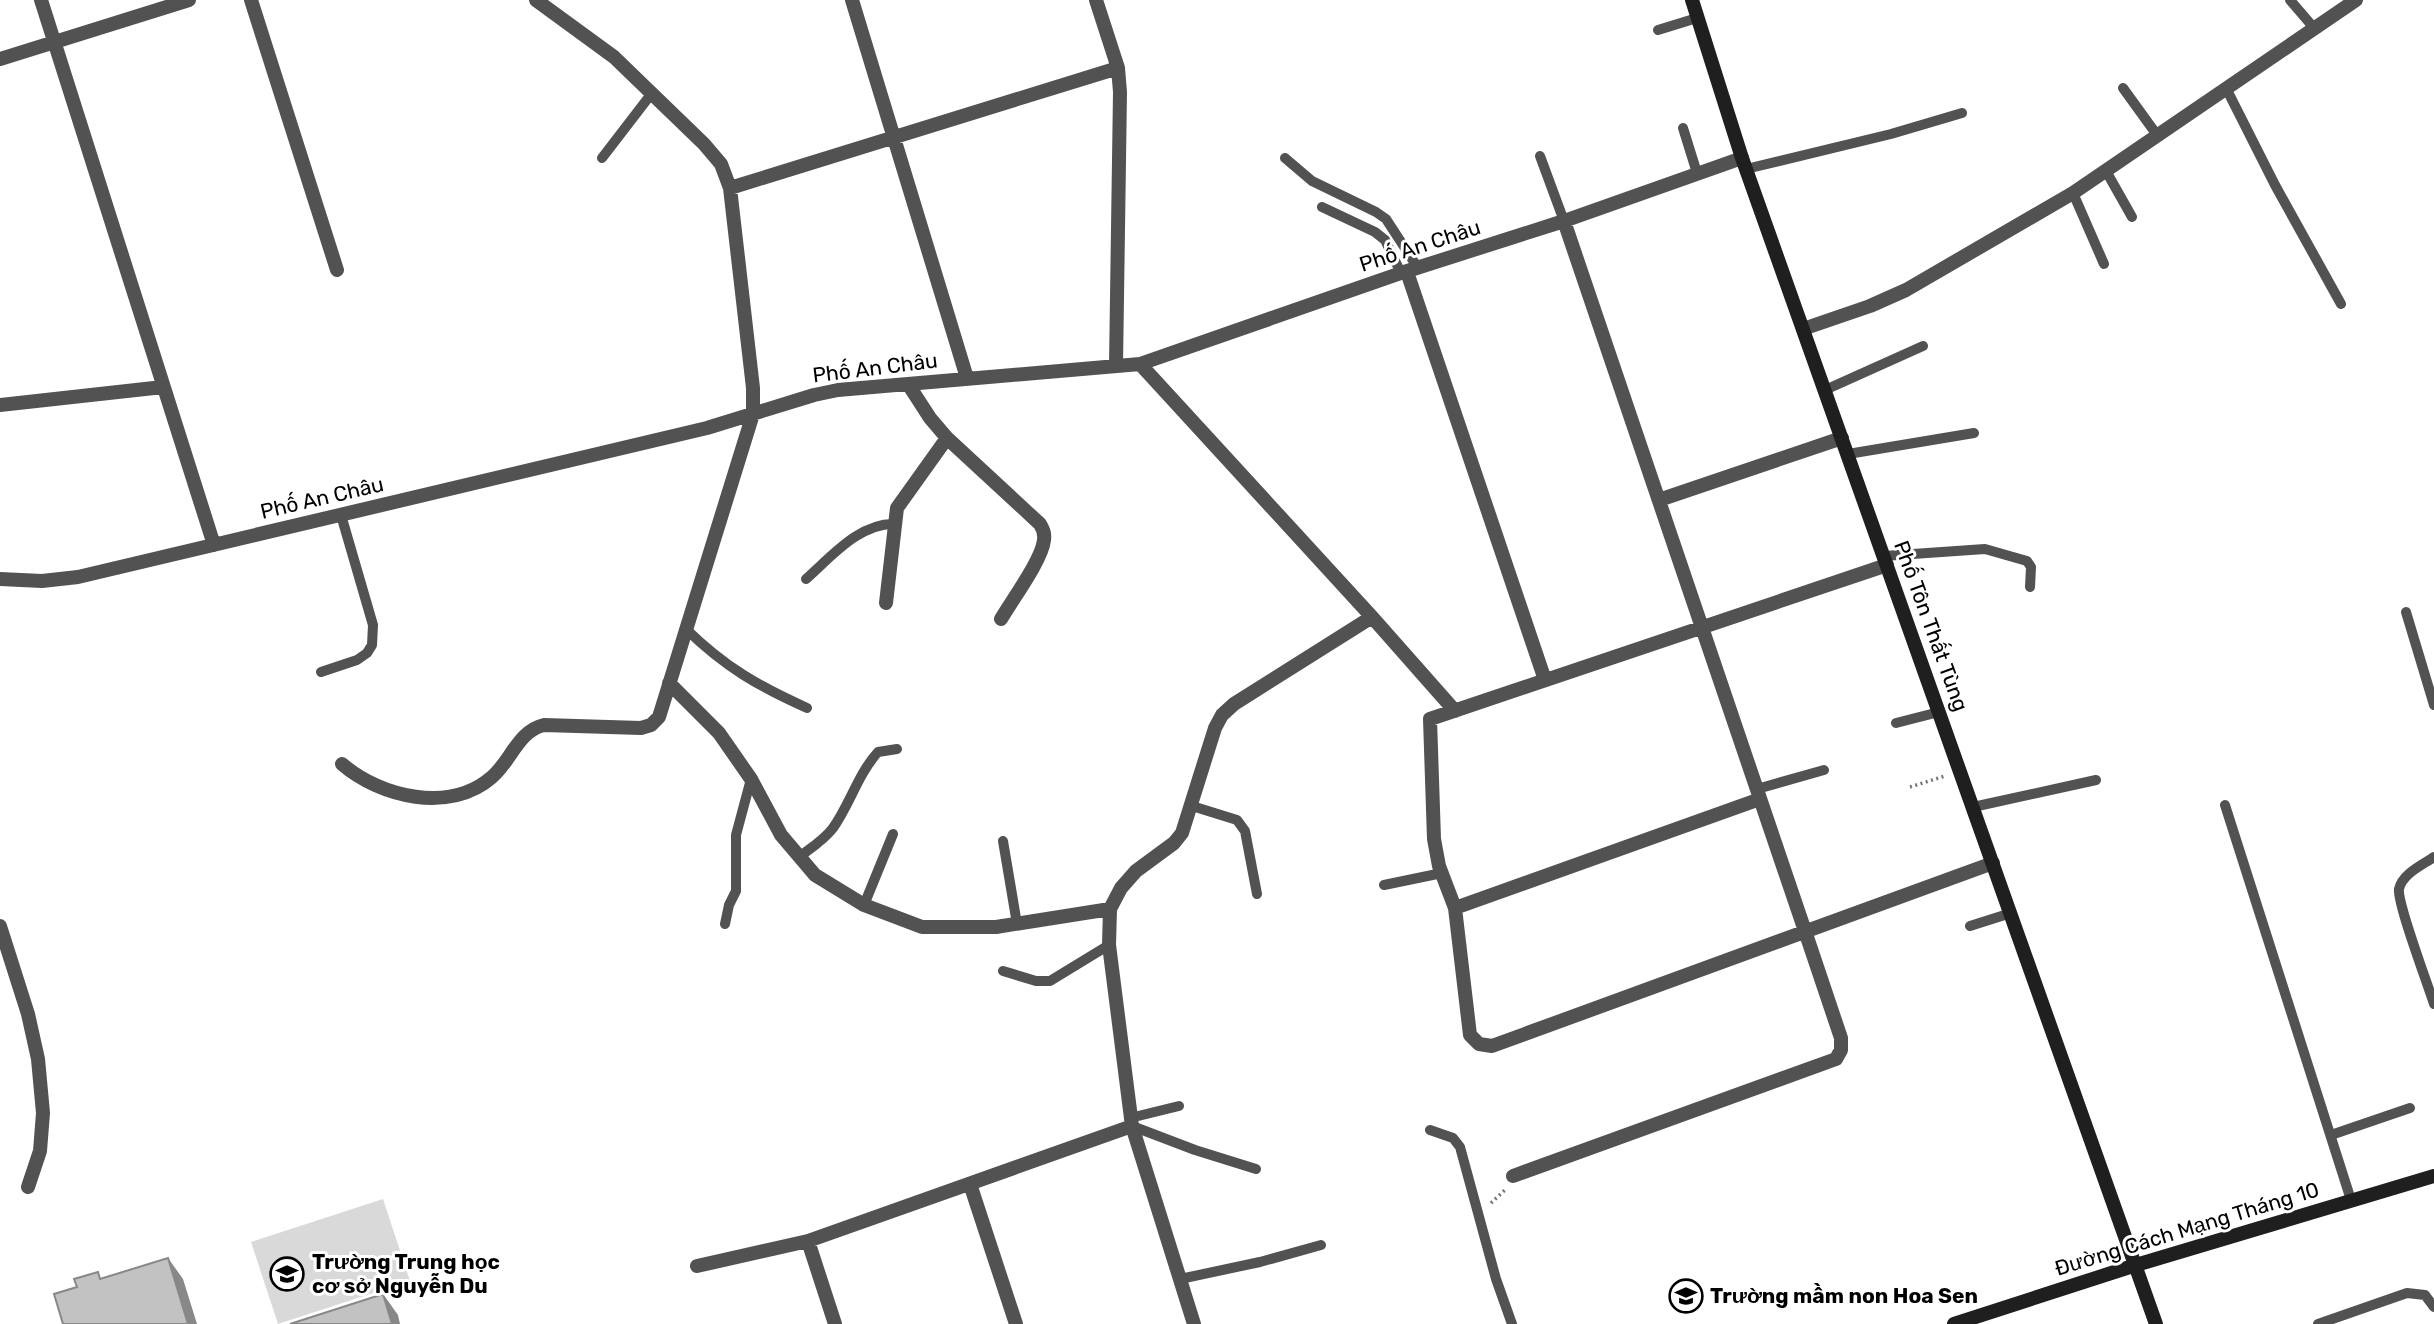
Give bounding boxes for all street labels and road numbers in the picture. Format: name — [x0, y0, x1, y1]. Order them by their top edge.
street label: Phố An Châu — [1356, 214, 1484, 277]
street label: Phố An Châu — [811, 347, 939, 388]
street label: Phố An Châu — [258, 471, 386, 524]
street label: Phố Tôn Thất Tùng — [1889, 537, 1974, 715]
street label: Đường Cách Mạng Tháng 10 — [2052, 1176, 2322, 1281]

